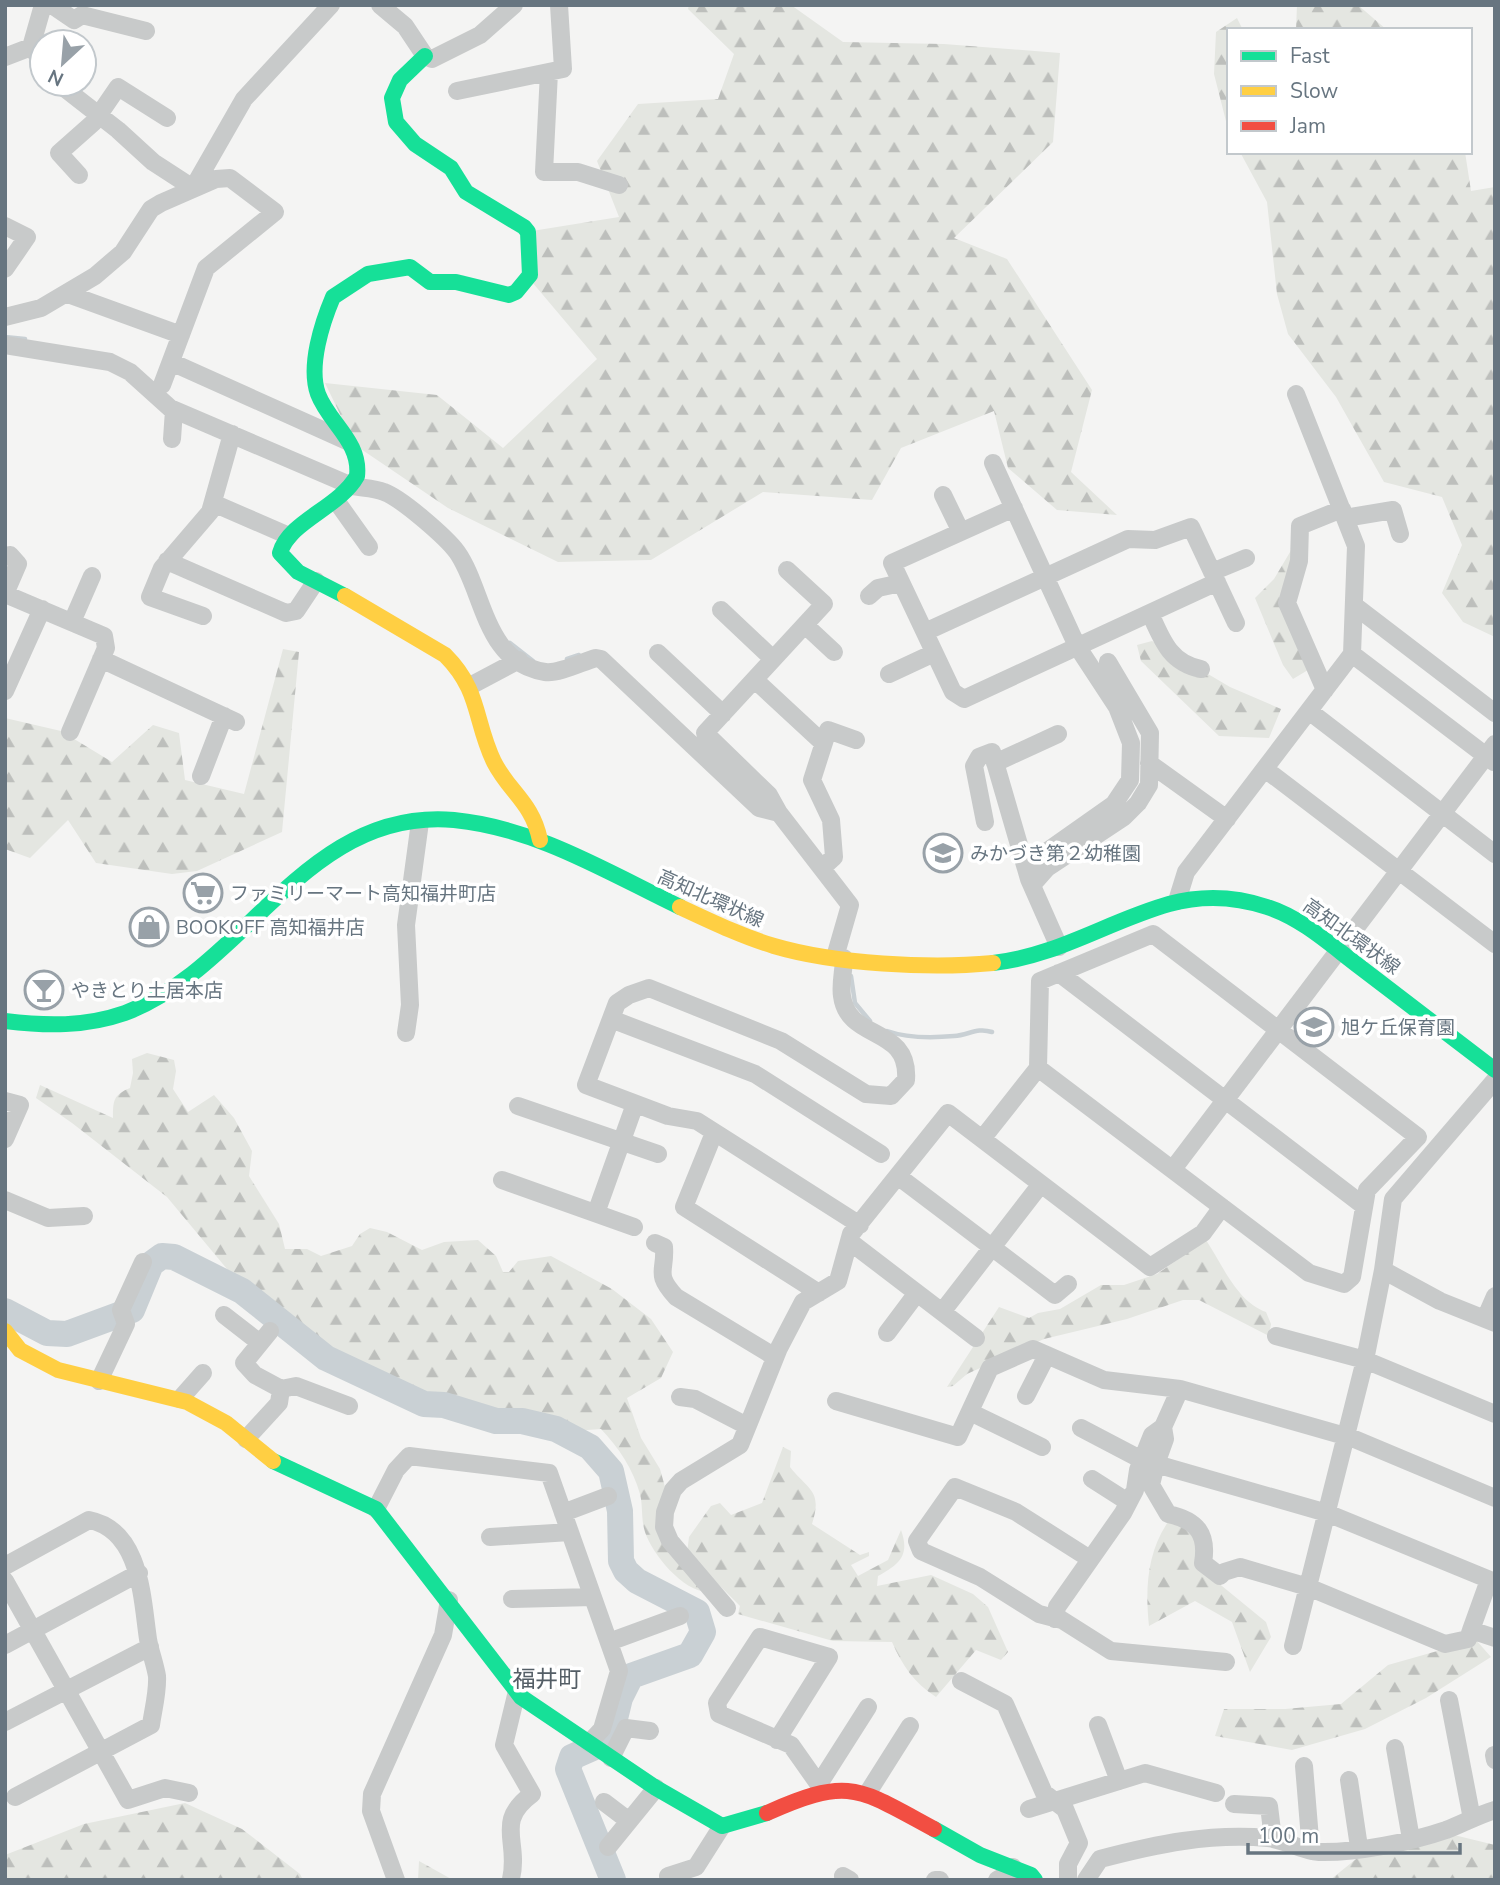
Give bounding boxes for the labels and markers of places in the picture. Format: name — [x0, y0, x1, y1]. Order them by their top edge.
school or university icon: みかづき第２幼稚園 — [922, 832, 964, 874]
place label: みかづき第２幼稚園 — [970, 841, 1141, 867]
supermarket icon: ファミリーマート高知福井町店 — [182, 872, 224, 914]
place label: ファミリーマート高知福井町店 — [230, 881, 496, 907]
shop icon: BOOKOFF 高知福井店 — [128, 906, 170, 948]
place label: BOOKOFF 高知福井店 — [176, 915, 365, 941]
bar icon: やきとり土居本店 — [23, 969, 65, 1011]
place label: やきとり土居本店 — [71, 978, 223, 1004]
school or university icon: 旭ケ丘保育園 — [1293, 1006, 1335, 1048]
place label: 旭ケ丘保育園 — [1341, 1015, 1455, 1041]

